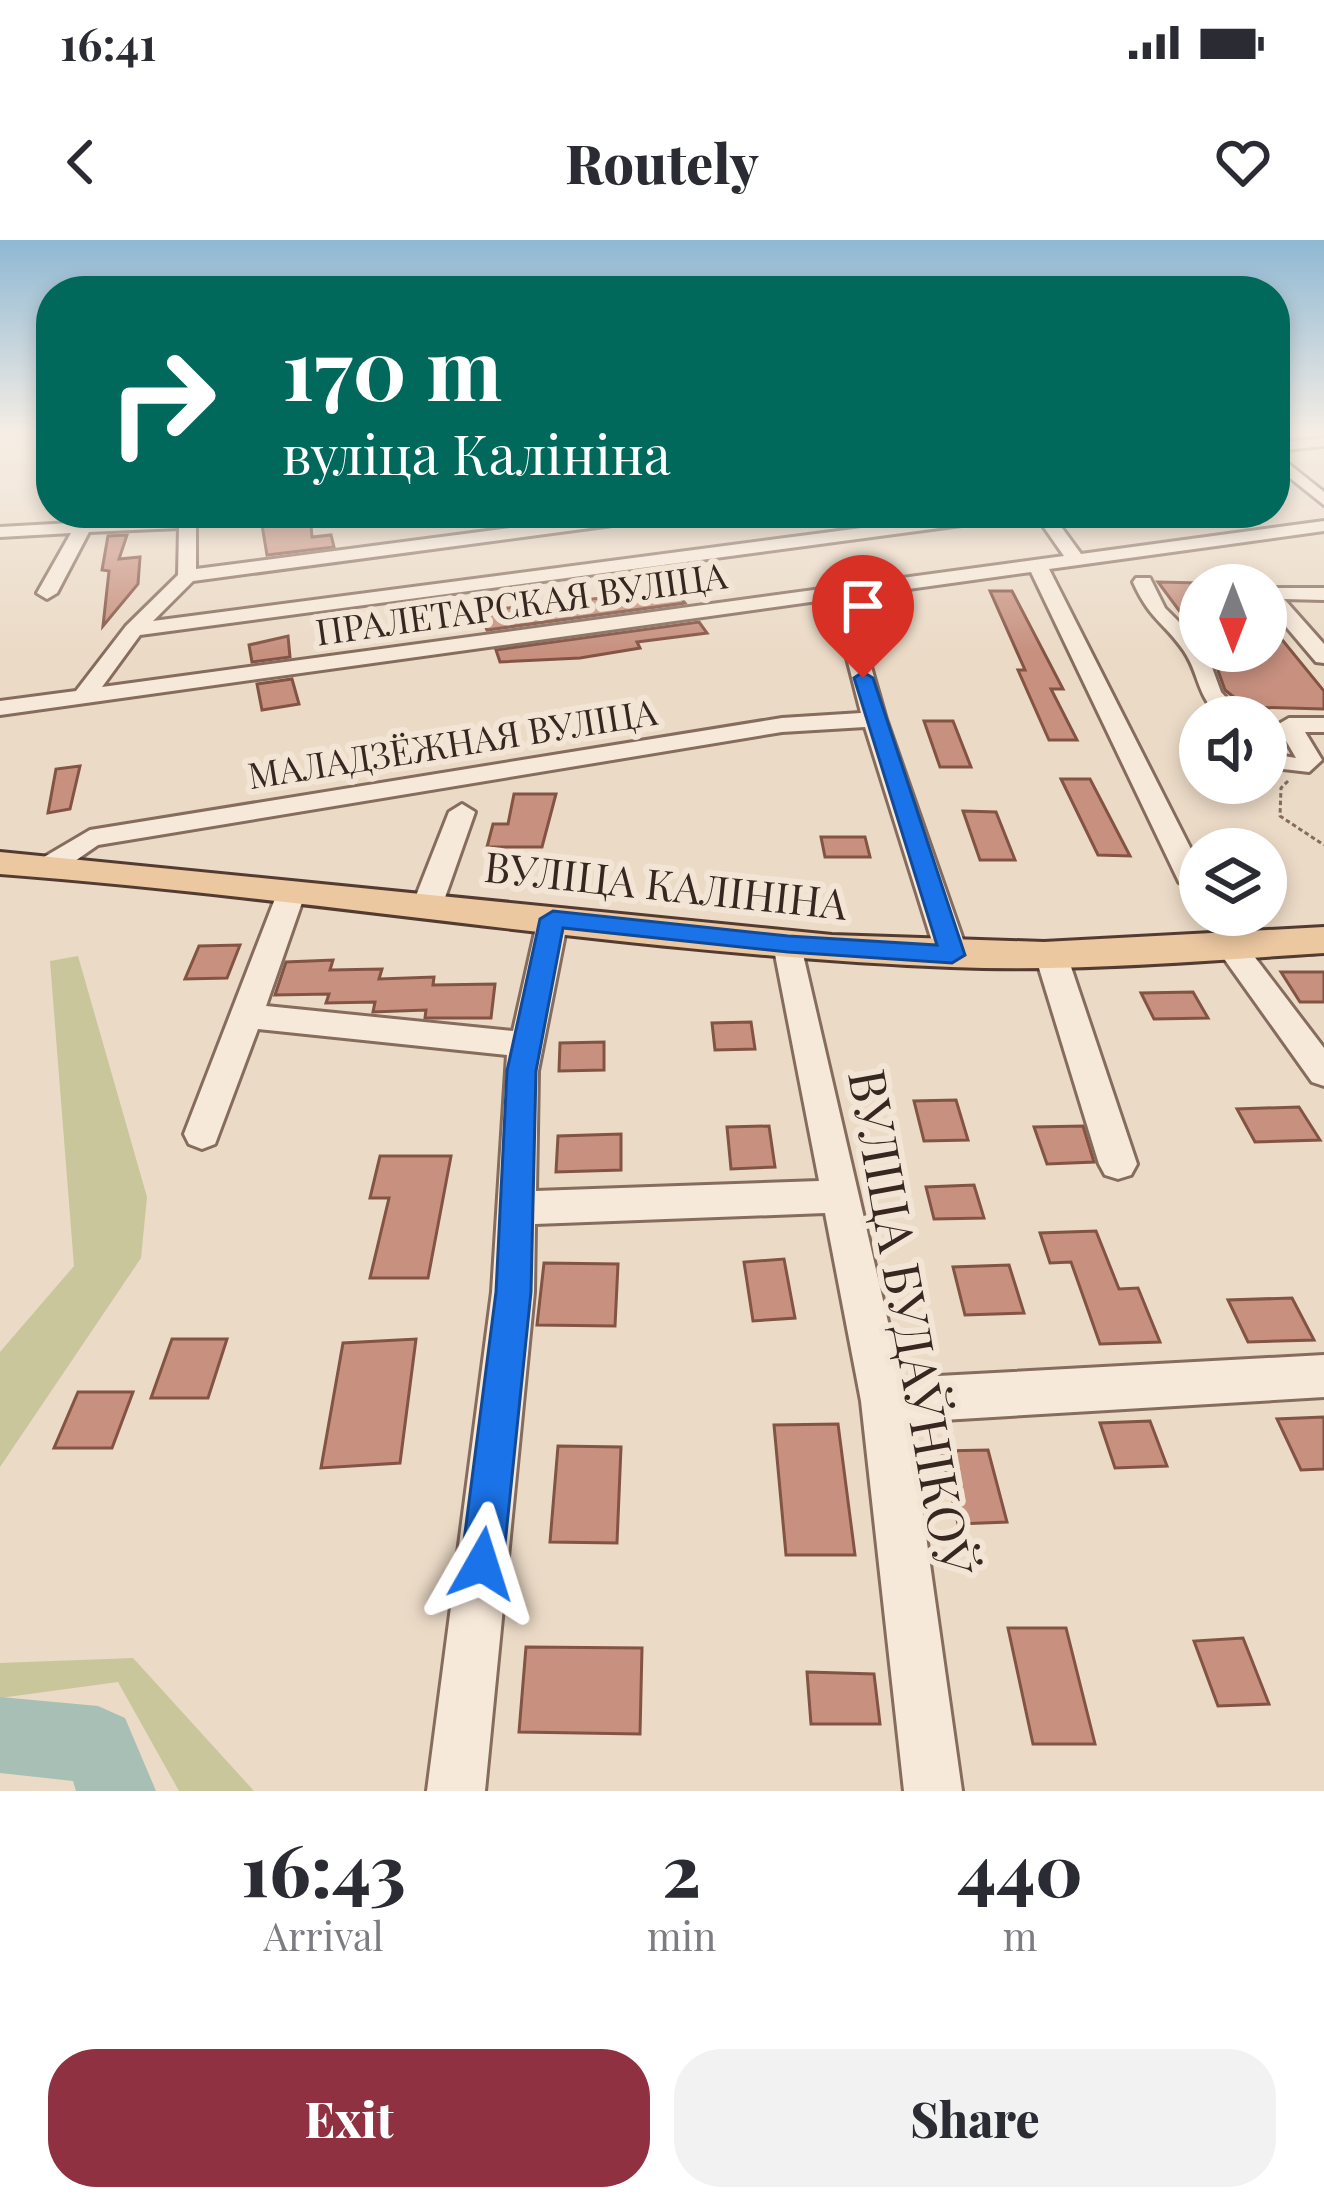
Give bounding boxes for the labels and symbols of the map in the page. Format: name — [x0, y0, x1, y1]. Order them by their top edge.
street label: ПРАЛЕТАРСКАЯ ВУЛІЦА — [312, 549, 730, 655]
pin — [812, 555, 914, 678]
north arrow — [1179, 564, 1287, 672]
street label: МАЛАДЗЁЖНАЯ ВУЛІЦА — [244, 686, 660, 798]
street label: ВУЛІЦА КАЛІНІНА — [482, 837, 851, 931]
street label: ВУЛІЦА БУДАЎНІКОЎ — [835, 1064, 991, 1581]
position arrow — [419, 1501, 545, 1627]

